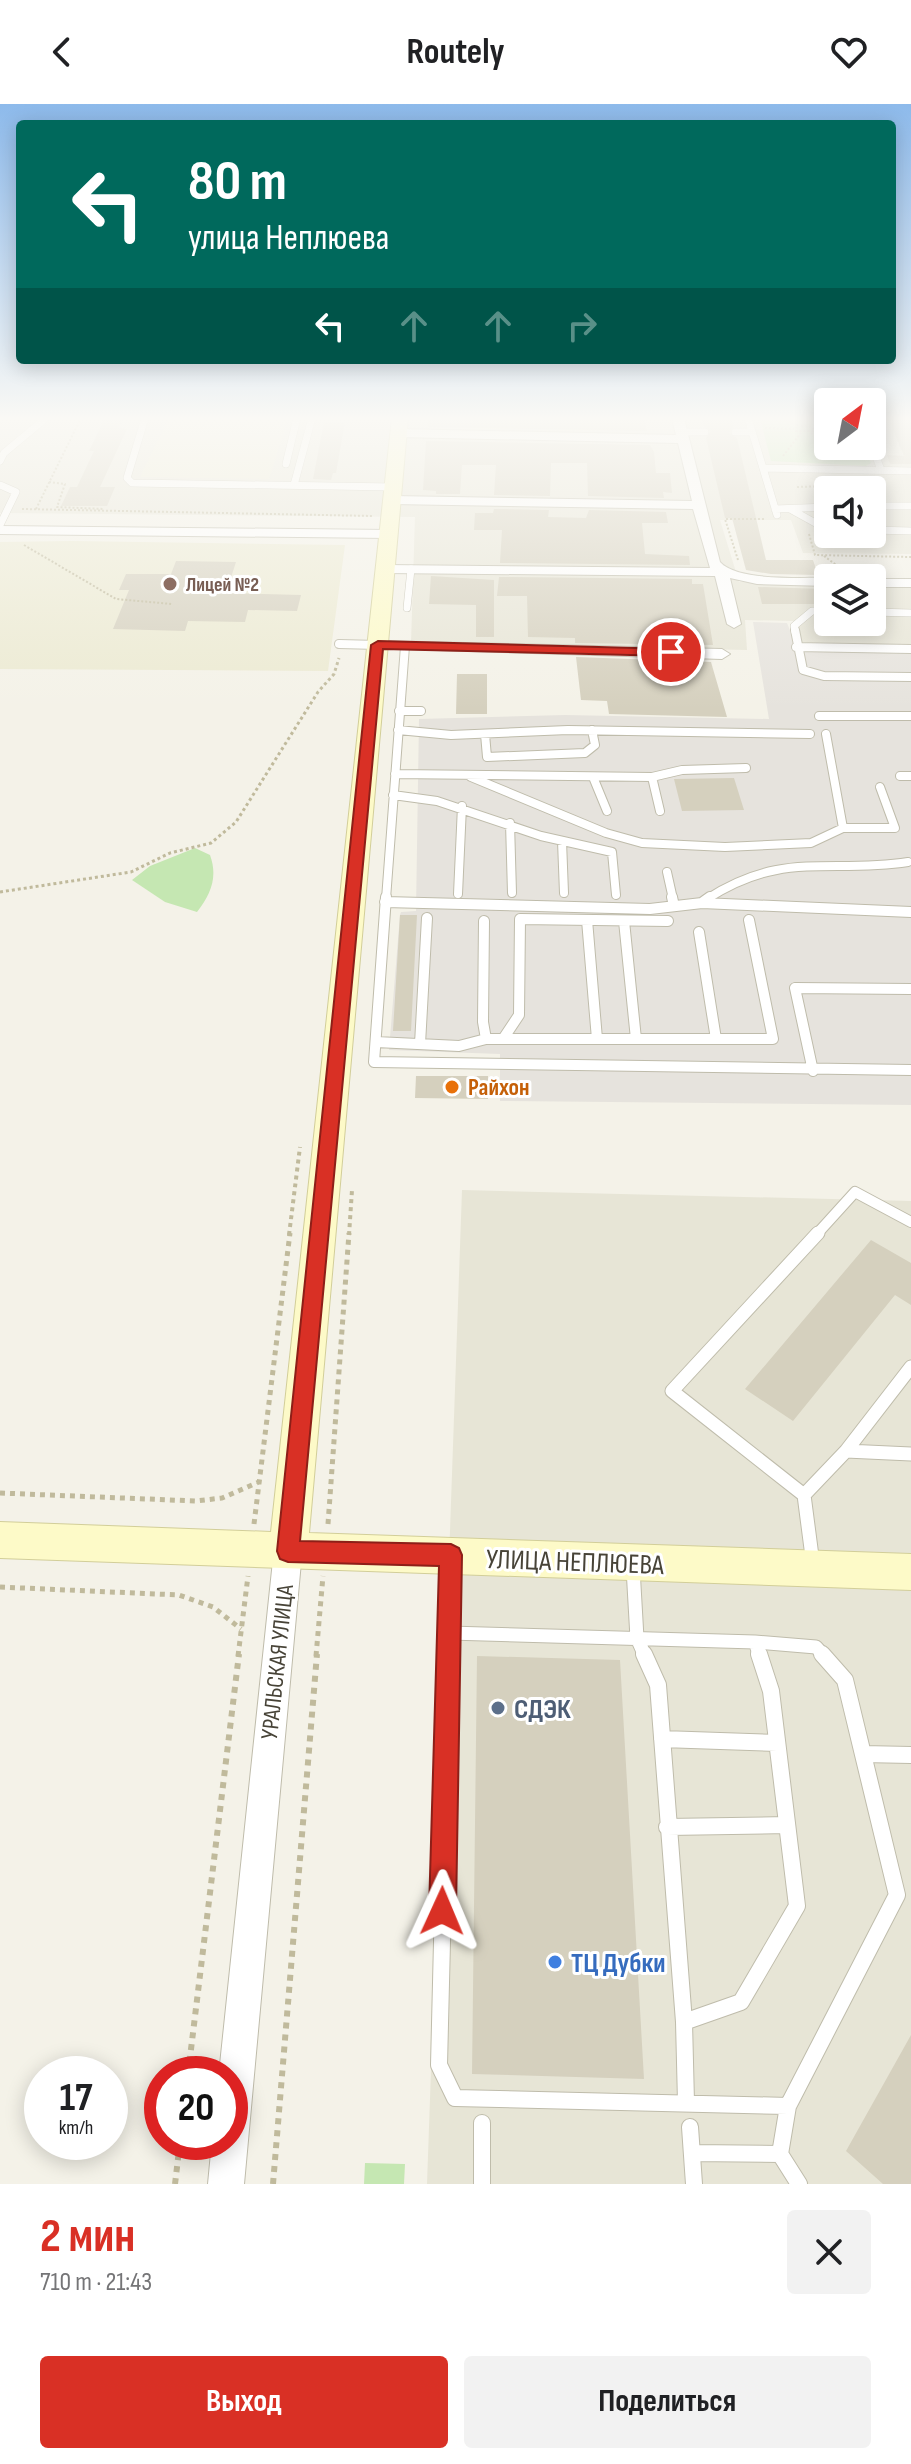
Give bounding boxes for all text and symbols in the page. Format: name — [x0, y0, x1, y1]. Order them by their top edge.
icon: back — [40, 30, 84, 74]
icon: heart — [827, 30, 871, 74]
text: Routely — [406, 31, 505, 74]
text: 80 m — [188, 149, 287, 216]
icon: left — [56, 152, 160, 256]
text: улица Неплюева — [188, 217, 389, 260]
icon: left — [308, 304, 352, 348]
icon: ahead — [392, 304, 436, 348]
icon: ahead — [476, 304, 520, 348]
icon: right — [560, 304, 604, 348]
north arrow — [814, 388, 886, 460]
map controls — [814, 388, 886, 636]
button: sound — [814, 476, 886, 548]
button: layers — [814, 564, 886, 636]
place label: Лицей №2 — [186, 573, 259, 597]
marker: Лицей №2 — [161, 575, 179, 593]
pin — [637, 618, 705, 686]
icon: arrive — [649, 630, 693, 674]
place label: Райхон — [468, 1073, 529, 1102]
marker: Райхон — [443, 1078, 461, 1096]
street label: УЛИЦА НЕПЛЮЕВА — [485, 1543, 665, 1582]
street label: УРАЛЬСКАЯ УЛИЦА — [255, 1583, 300, 1741]
place label: СДЭК — [514, 1693, 571, 1726]
marker: СДЭК — [489, 1699, 507, 1717]
position arrow — [400, 1869, 484, 1953]
place label: ТЦ Дубки — [571, 1947, 665, 1980]
marker: ТЦ Дубки — [546, 1953, 564, 1971]
speed limit sign: 20 — [144, 2056, 248, 2160]
text: 17 — [60, 2074, 92, 2122]
text: km/h — [59, 2116, 93, 2140]
text: 2 мин — [40, 2208, 135, 2265]
button: close — [787, 2210, 871, 2294]
text: 710 m · 21:43 — [40, 2267, 152, 2298]
button: Выход — [40, 2356, 448, 2448]
button: Поделиться — [464, 2356, 871, 2448]

